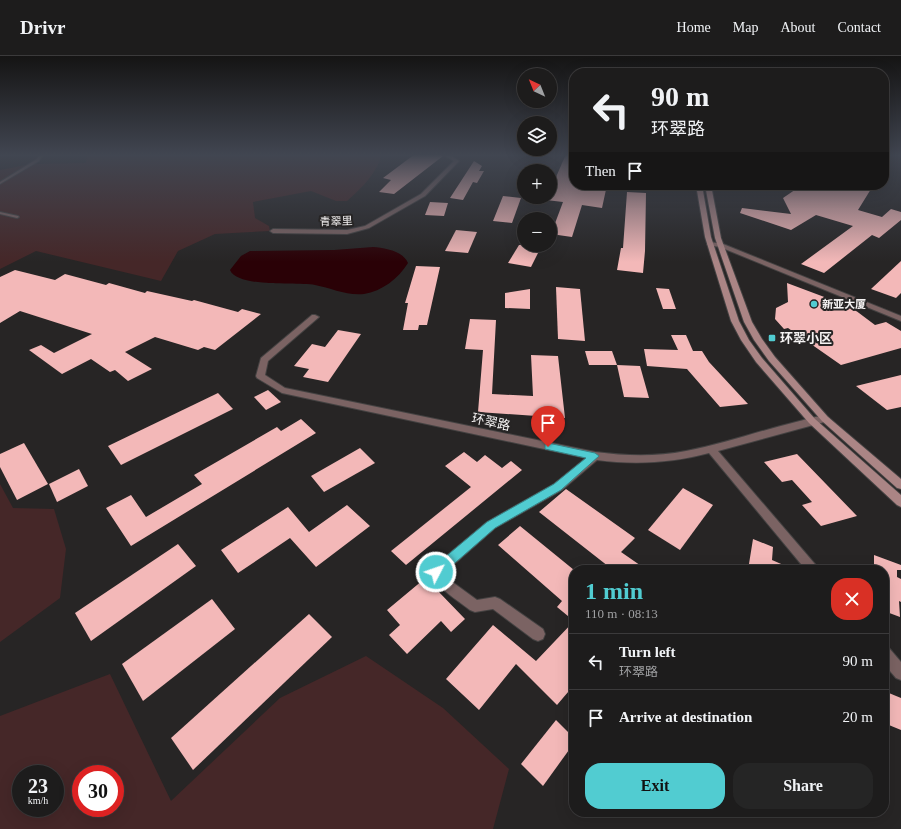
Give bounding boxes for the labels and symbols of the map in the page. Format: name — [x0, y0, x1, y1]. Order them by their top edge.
north arrow — [517, 68, 557, 108]
street label: 青翠里 — [319, 214, 353, 228]
place label: 新亚大厦 — [822, 298, 866, 310]
marker: 新亚大厦 — [809, 299, 819, 309]
place label: 环翠小区 — [780, 331, 832, 346]
marker: 环翠小区 — [767, 333, 777, 343]
pin — [531, 406, 565, 447]
street label: 环翠路 — [470, 411, 512, 433]
position arrow — [415, 551, 457, 593]
speed limit sign: 30 — [72, 765, 124, 817]

